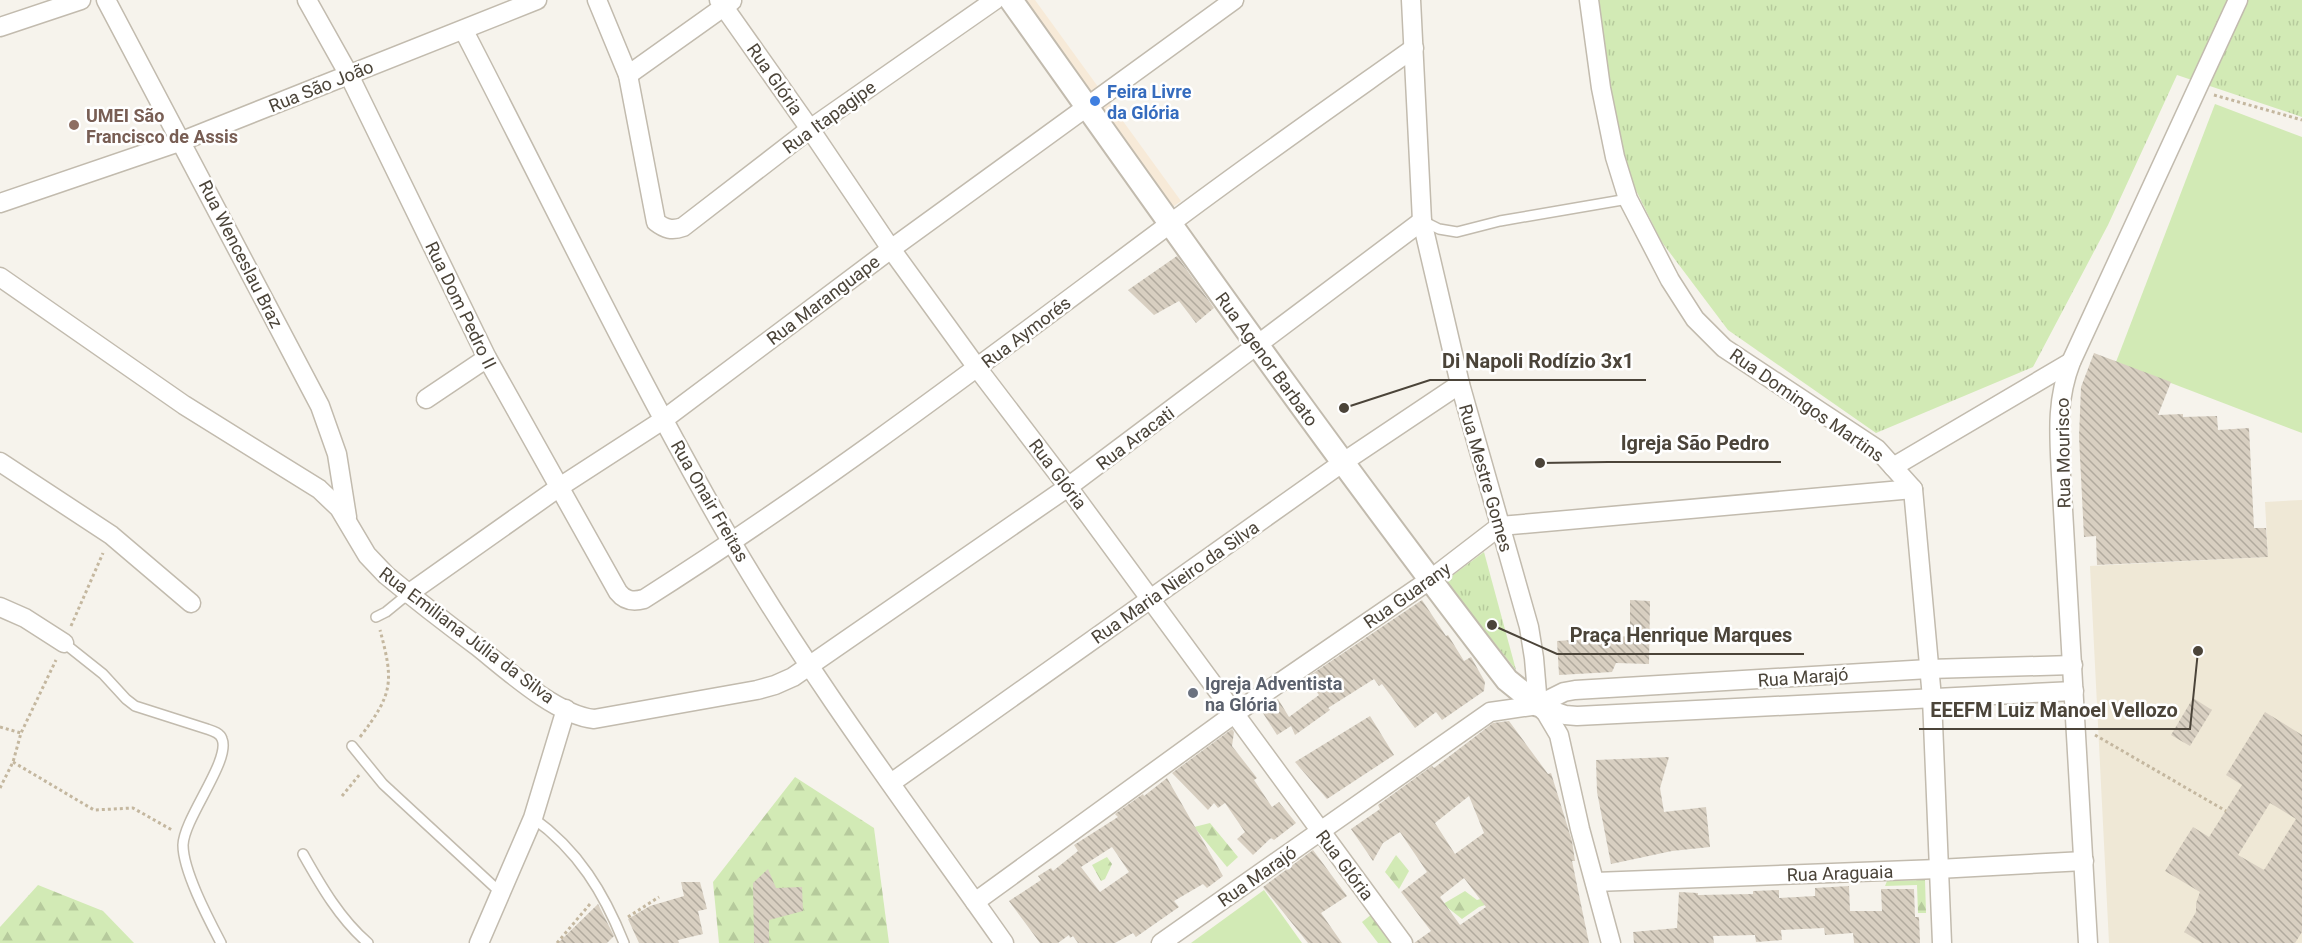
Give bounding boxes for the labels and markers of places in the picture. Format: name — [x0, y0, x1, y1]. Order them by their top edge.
place label: Feira Livre da Glória — [1107, 81, 1192, 123]
marker: Feira Livre da Glória — [1088, 94, 1102, 108]
place label: UMEI São Francisco de Assis — [86, 105, 238, 147]
marker: UMEI São Francisco de Assis — [67, 118, 81, 132]
callout: Di Napoli Rodízio 3x1 — [1430, 342, 1646, 380]
callout: Igreja São Pedro — [1608, 424, 1781, 462]
callout: Praça Henrique Marques — [1557, 616, 1804, 654]
place label: Igreja Adventista na Glória — [1205, 673, 1343, 715]
marker: Igreja Adventista na Glória — [1186, 686, 1200, 700]
callout: EEEFM Luiz Manoel Vellozo — [1919, 691, 2190, 729]

